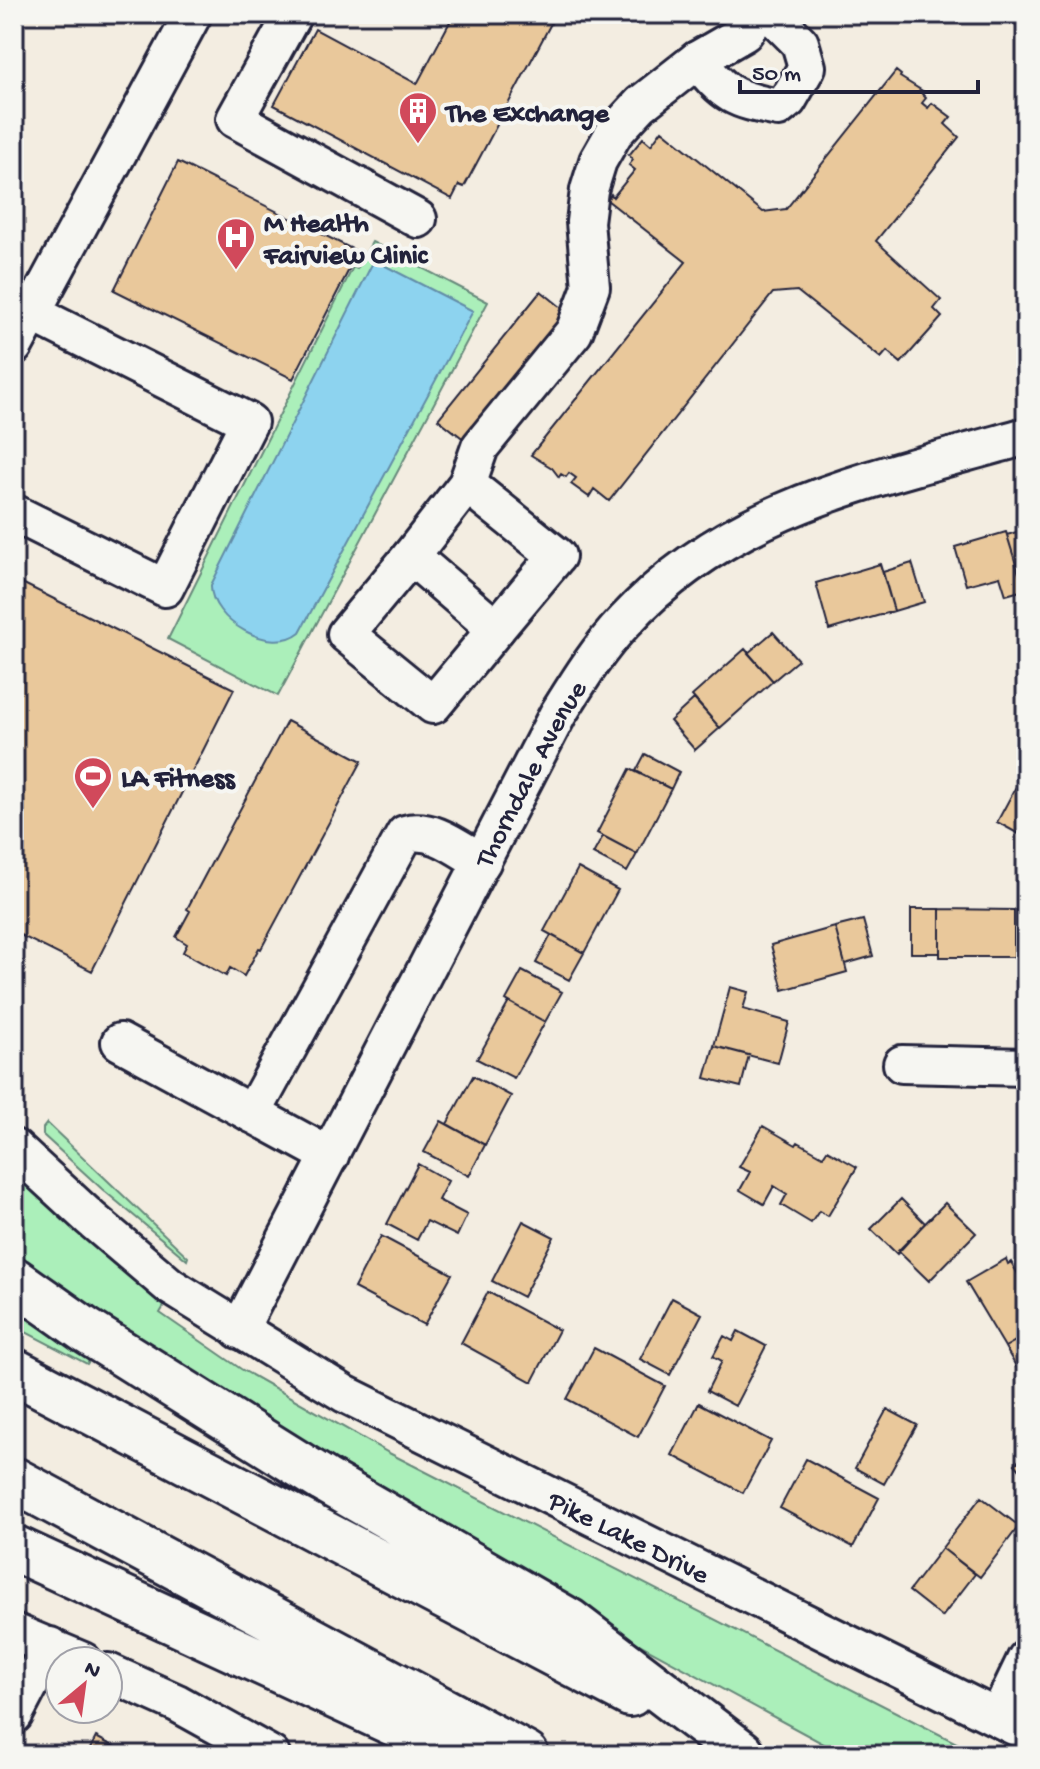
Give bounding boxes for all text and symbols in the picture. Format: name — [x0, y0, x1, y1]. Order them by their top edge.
scale bar — [740, 44, 978, 94]
text: 50 m — [752, 61, 801, 90]
building icon: The Exchange — [397, 90, 439, 145]
place label: The Exchange — [444, 99, 610, 132]
place label: M Health Fairview Clinic — [263, 209, 429, 274]
hospital icon: M Health Fairview Clinic — [215, 216, 257, 271]
street label: Thorndale Avenue — [469, 675, 596, 876]
sports icon: LA Fitness — [72, 755, 114, 810]
place label: LA Fitness — [121, 764, 236, 797]
street label: Pike Lake Drive — [541, 1485, 714, 1593]
north arrow — [44, 1645, 124, 1725]
text: N — [79, 1656, 104, 1686]

